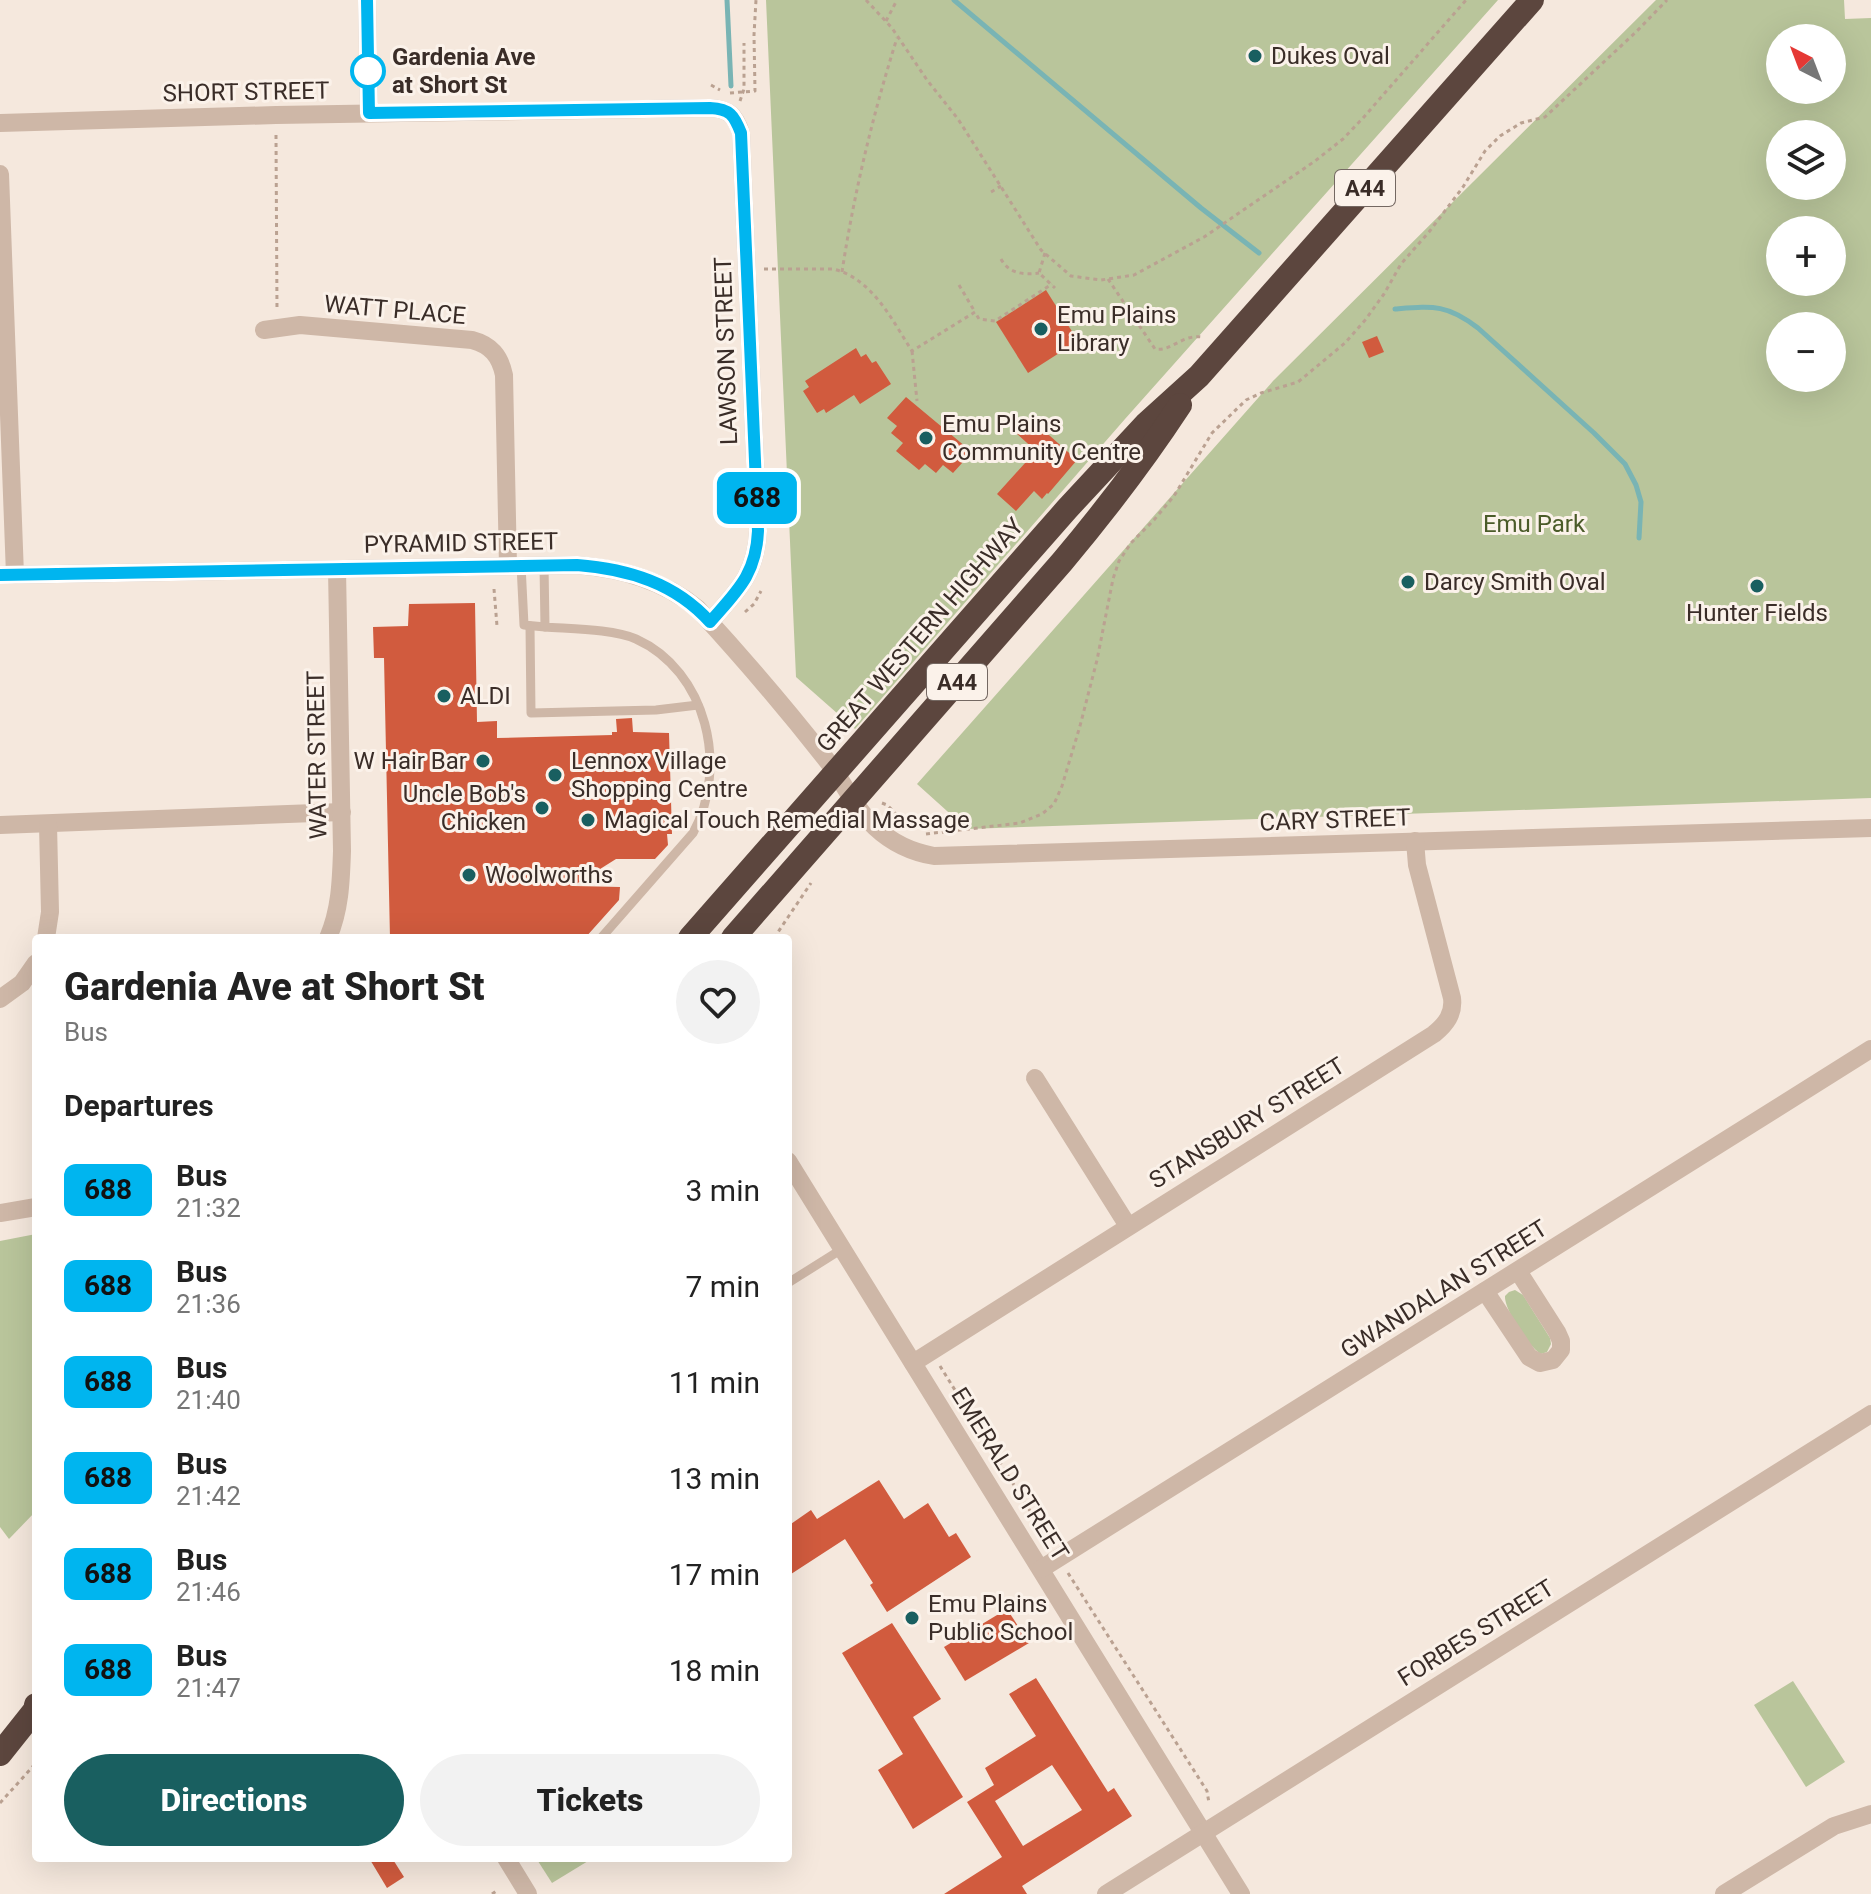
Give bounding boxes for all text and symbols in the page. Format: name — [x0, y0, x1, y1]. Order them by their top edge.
north arrow — [1766, 24, 1846, 104]
map controls — [1766, 24, 1846, 392]
place label: Dukes Oval — [1271, 42, 1390, 70]
place label: Gardenia Ave at Short St — [392, 43, 535, 99]
marker: Dukes Oval — [1246, 47, 1264, 65]
marker: Gardenia Ave at Short St — [351, 54, 385, 88]
street label: SHORT STREET — [162, 77, 330, 107]
button: layers — [1766, 120, 1846, 200]
road number: A44 — [1335, 170, 1395, 206]
button: + — [1766, 216, 1846, 296]
street label: LAWSON STREET — [709, 256, 743, 446]
street label: WATT PLACE — [323, 290, 467, 330]
place label: Emu Plains Library — [1057, 301, 1176, 357]
button: − — [1766, 312, 1846, 392]
marker: Emu Plains Library — [1032, 320, 1050, 338]
place label: Emu Plains Community Centre — [942, 410, 1141, 466]
marker: Emu Plains Community Centre — [917, 429, 935, 447]
line badge: 688 — [711, 472, 803, 524]
text: 688 — [733, 481, 781, 514]
park label: Emu Park — [1483, 510, 1586, 538]
street label: GREAT WESTERN HIGHWAY — [811, 512, 1030, 758]
street label: PYRAMID STREET — [364, 527, 558, 559]
place label: Darcy Smith Oval — [1424, 568, 1606, 596]
marker: Darcy Smith Oval — [1399, 573, 1417, 591]
marker: Hunter Fields — [1748, 577, 1766, 595]
place label: Hunter Fields — [1686, 599, 1828, 627]
road number: A44 — [927, 664, 987, 700]
street label: WATER STREET — [302, 670, 332, 840]
place label: ALDI — [460, 682, 511, 710]
marker: ALDI — [435, 687, 453, 705]
place label: W Hair Bar — [354, 747, 467, 775]
place label: Lennox Village Shopping Centre — [571, 747, 748, 803]
marker: W Hair Bar — [474, 752, 492, 770]
marker: Lennox Village Shopping Centre — [546, 766, 564, 784]
place label: Uncle Bob's Chicken — [403, 780, 526, 836]
marker: Uncle Bob's Chicken — [533, 799, 551, 817]
street label: CARY STREET — [1259, 803, 1411, 837]
place label: Magical Touch Remedial Massage — [604, 806, 970, 834]
marker: Magical Touch Remedial Massage — [579, 811, 597, 829]
place label: Woolworths — [485, 861, 613, 889]
marker: Woolworths — [460, 866, 478, 884]
button: heart — [676, 960, 760, 1044]
text: Gardenia Ave at Short St — [64, 965, 484, 1009]
text: Bus — [64, 1017, 108, 1047]
street label: STANSBURY STREET — [1144, 1052, 1350, 1194]
text: Departures — [64, 1088, 214, 1123]
text: Bus — [176, 1158, 227, 1193]
text: 688 — [84, 1173, 132, 1206]
text: 3 min — [686, 1173, 760, 1208]
text: 21:32 — [176, 1193, 241, 1223]
street label: GWANDALAN STREET — [1336, 1214, 1552, 1364]
text: Bus — [176, 1254, 227, 1289]
text: 688 — [84, 1269, 132, 1302]
text: 7 min — [686, 1269, 760, 1304]
text: 21:36 — [176, 1289, 241, 1319]
text: Bus — [176, 1350, 227, 1385]
text: 688 — [84, 1365, 132, 1398]
text: 11 min — [669, 1365, 760, 1400]
street label: EMERALD STREET — [946, 1382, 1074, 1566]
text: 21:40 — [176, 1385, 241, 1415]
text: Bus — [176, 1446, 227, 1481]
text: 688 — [84, 1461, 132, 1494]
text: 13 min — [669, 1461, 760, 1496]
text: 21:42 — [176, 1481, 241, 1511]
text: Bus — [176, 1542, 227, 1577]
text: 688 — [84, 1557, 132, 1590]
text: 17 min — [669, 1557, 760, 1592]
street label: FORBES STREET — [1393, 1574, 1559, 1692]
text: 21:46 — [176, 1577, 241, 1607]
place label: Emu Plains Public School — [928, 1590, 1073, 1646]
marker: Emu Plains Public School — [903, 1609, 921, 1627]
text: Bus — [176, 1638, 227, 1673]
text: 688 — [84, 1653, 132, 1686]
text: 18 min — [669, 1653, 760, 1688]
text: 21:47 — [176, 1673, 241, 1703]
button: Directions — [64, 1754, 404, 1846]
button: Tickets — [420, 1754, 760, 1846]

